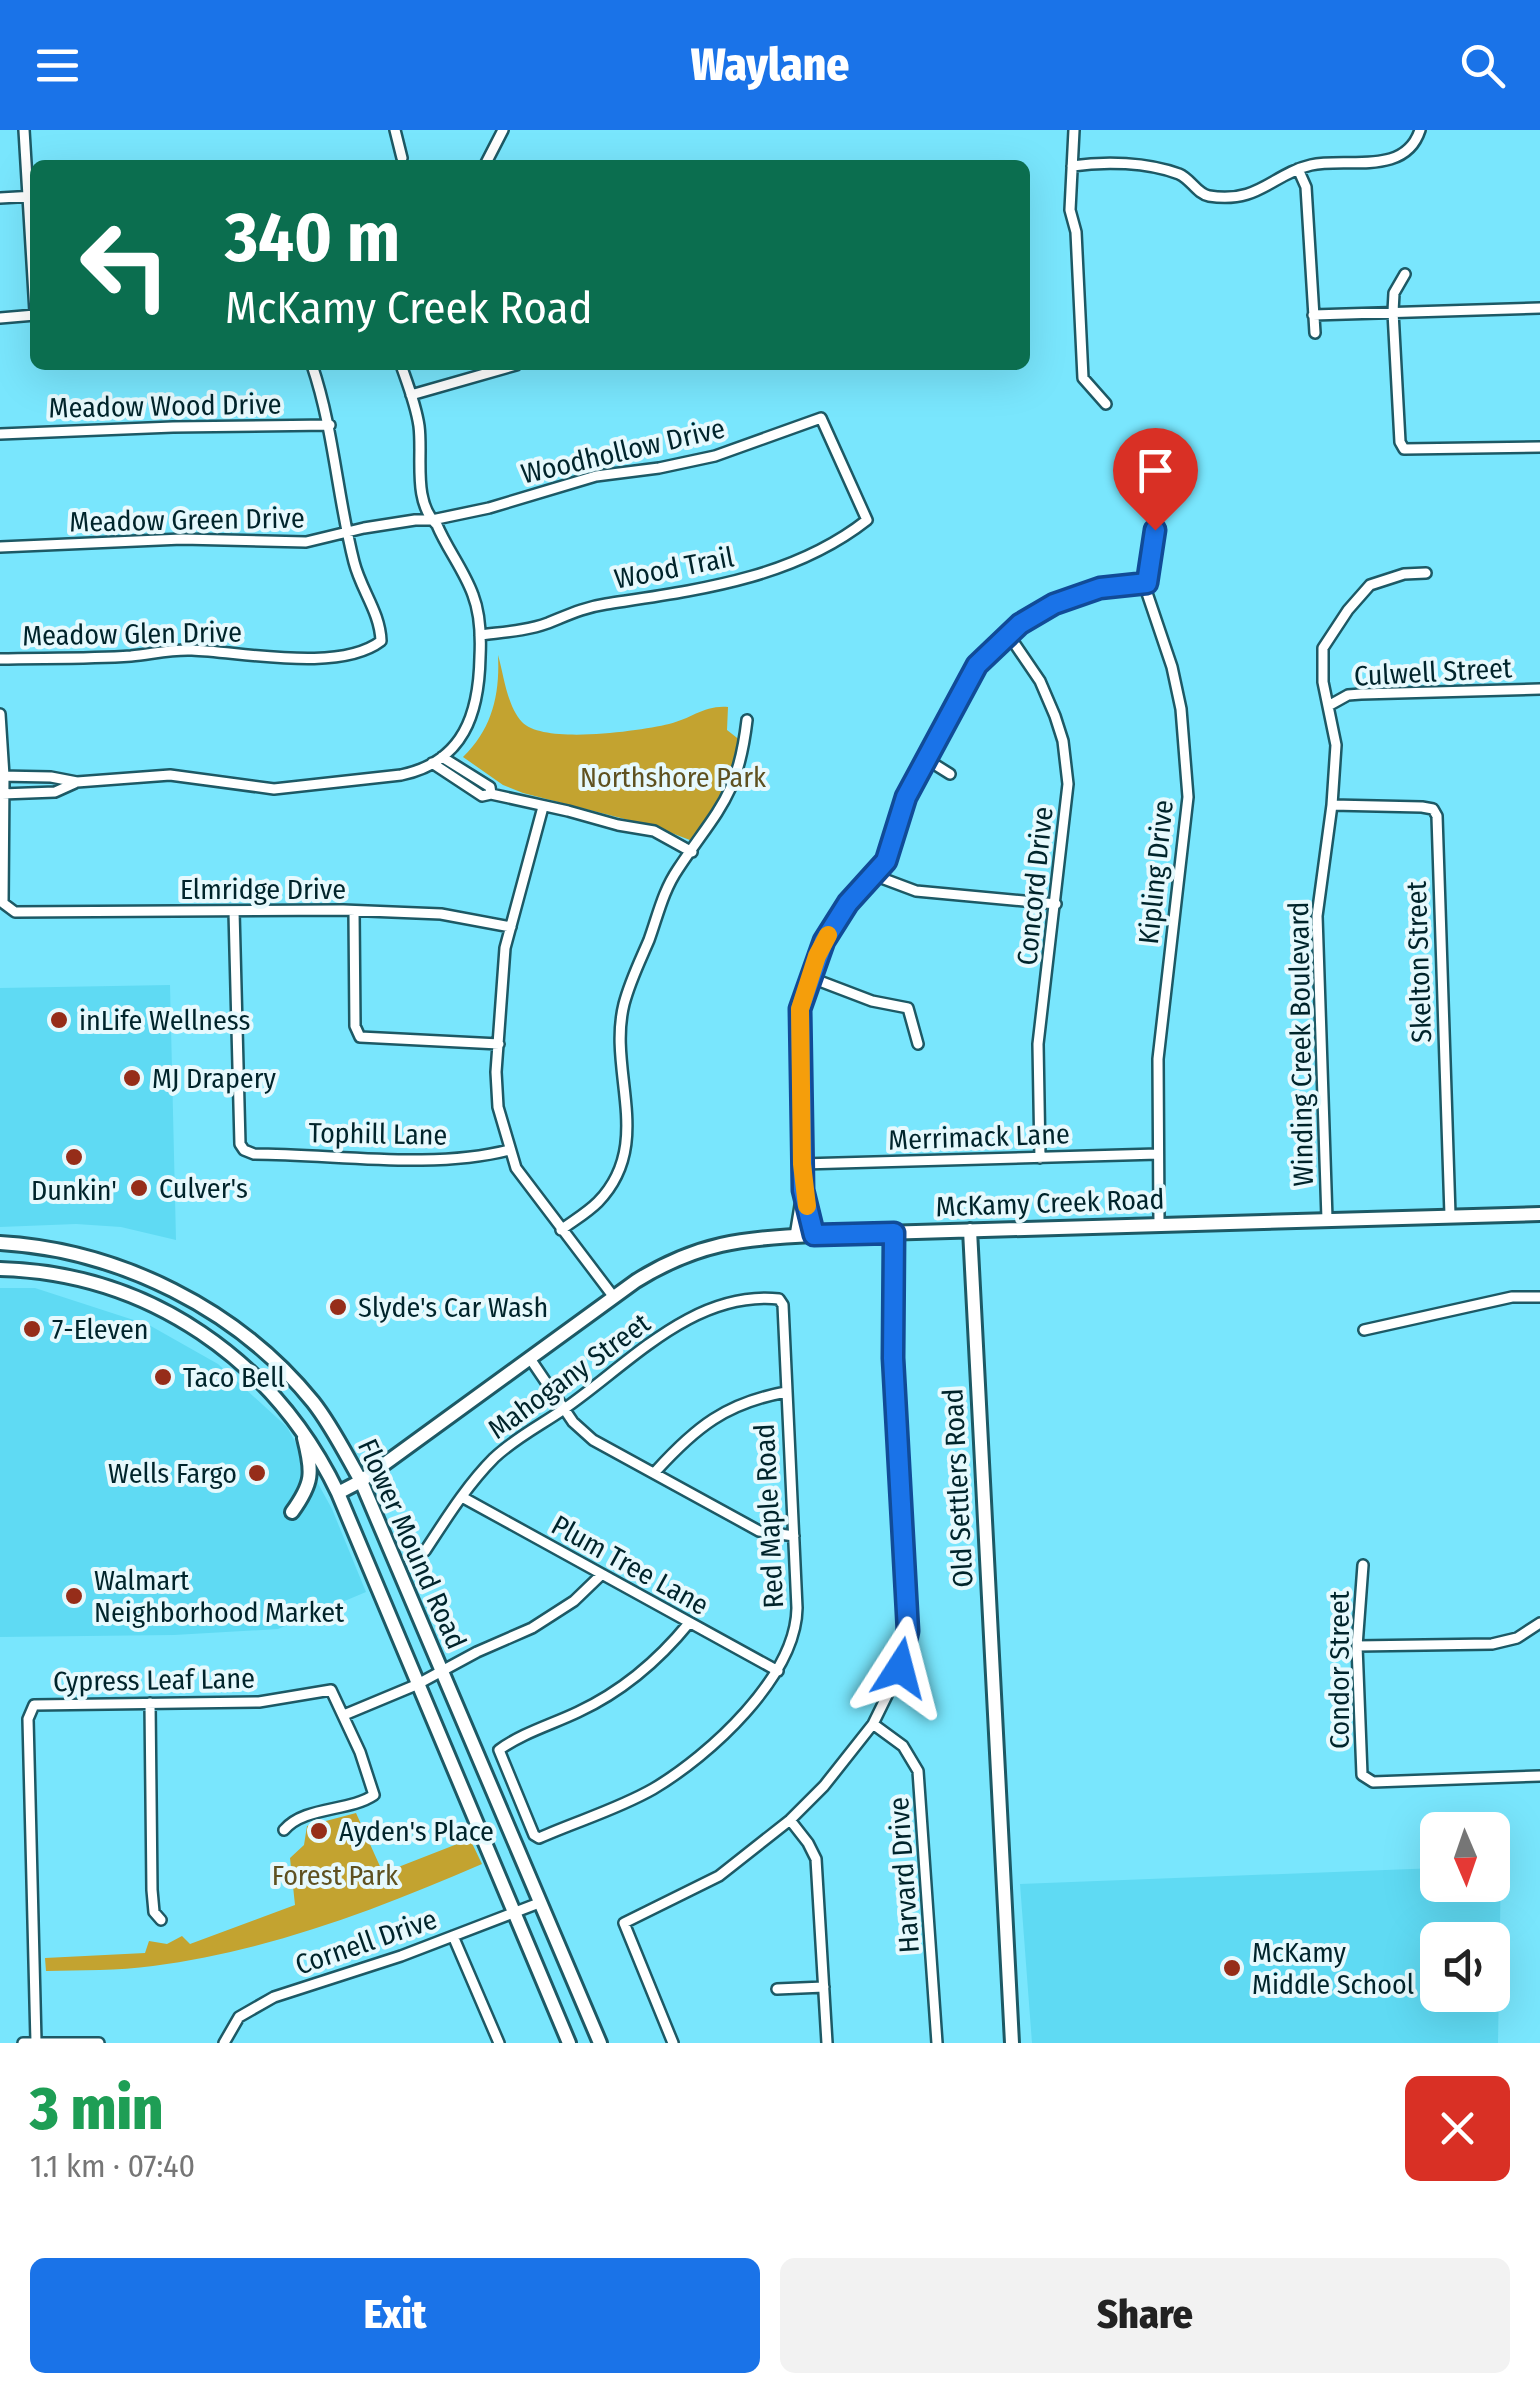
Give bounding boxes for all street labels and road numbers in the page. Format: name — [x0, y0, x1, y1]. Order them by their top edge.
street label: Meadow Wood Drive — [48, 387, 282, 425]
street label: Woodhollow Drive — [518, 412, 728, 490]
street label: Meadow Green Drive — [69, 501, 305, 539]
street label: Wood Trail — [611, 540, 737, 596]
street label: Meadow Glen Drive — [22, 616, 242, 652]
street label: Culwell Street — [1353, 651, 1514, 693]
street label: Kipling Drive — [1132, 798, 1180, 946]
street label: Concord Drive — [1010, 805, 1060, 967]
street label: Elmridge Drive — [180, 873, 346, 906]
street label: Skelton Street — [1400, 880, 1438, 1043]
street label: Winding Creek Boulevard — [1282, 901, 1320, 1187]
street label: Tophill Lane — [308, 1116, 448, 1152]
street label: Merrimack Lane — [888, 1117, 1070, 1157]
street label: McKamy Creek Road — [935, 1183, 1165, 1223]
street label: Mahogany Street — [482, 1306, 657, 1446]
street label: Old Settlers Road — [936, 1388, 980, 1588]
street label: Red Maple Road — [748, 1423, 790, 1609]
street label: Flower Mound Road — [351, 1434, 473, 1654]
street label: Plum Tree Lane — [546, 1508, 714, 1622]
street label: Condor Street — [1323, 1590, 1356, 1749]
street label: Cypress Leaf Lane — [53, 1662, 255, 1698]
street label: Harvard Drive — [882, 1796, 926, 1954]
street label: Cornell Drive — [291, 1902, 441, 1982]

